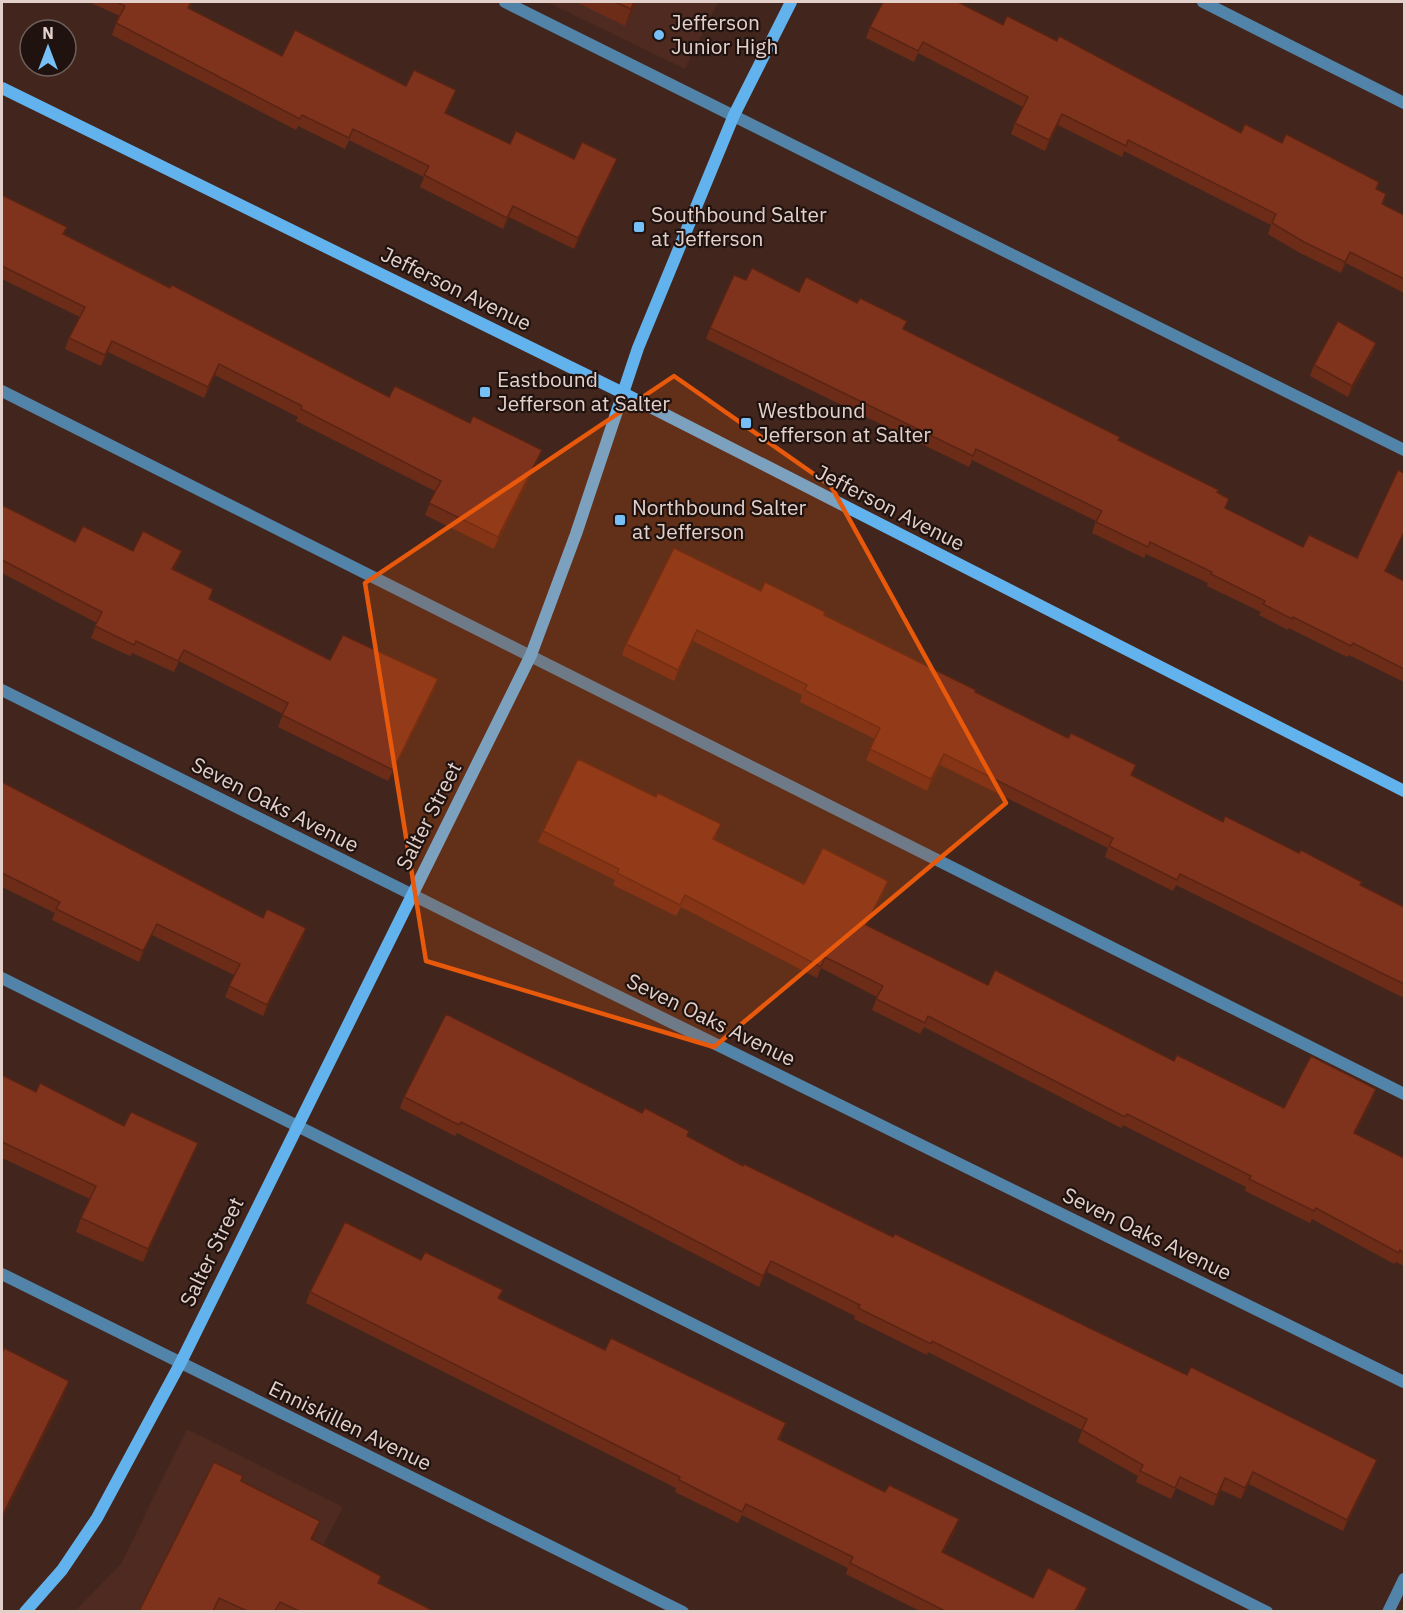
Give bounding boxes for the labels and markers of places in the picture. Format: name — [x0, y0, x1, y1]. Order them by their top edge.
place label: Jefferson Junior High — [671, 8, 778, 60]
marker: Jefferson Junior High — [652, 28, 666, 42]
place label: Southbound Salter at Jefferson — [651, 200, 827, 252]
marker: Southbound Salter at Jefferson — [632, 220, 646, 234]
place label: Eastbound Jefferson at Salter — [497, 365, 670, 417]
marker: Eastbound Jefferson at Salter — [478, 385, 492, 399]
place label: Westbound Jefferson at Salter — [758, 396, 931, 448]
marker: Westbound Jefferson at Salter — [739, 416, 753, 430]
place label: Northbound Salter at Jefferson — [632, 493, 806, 545]
marker: Northbound Salter at Jefferson — [613, 513, 627, 527]

